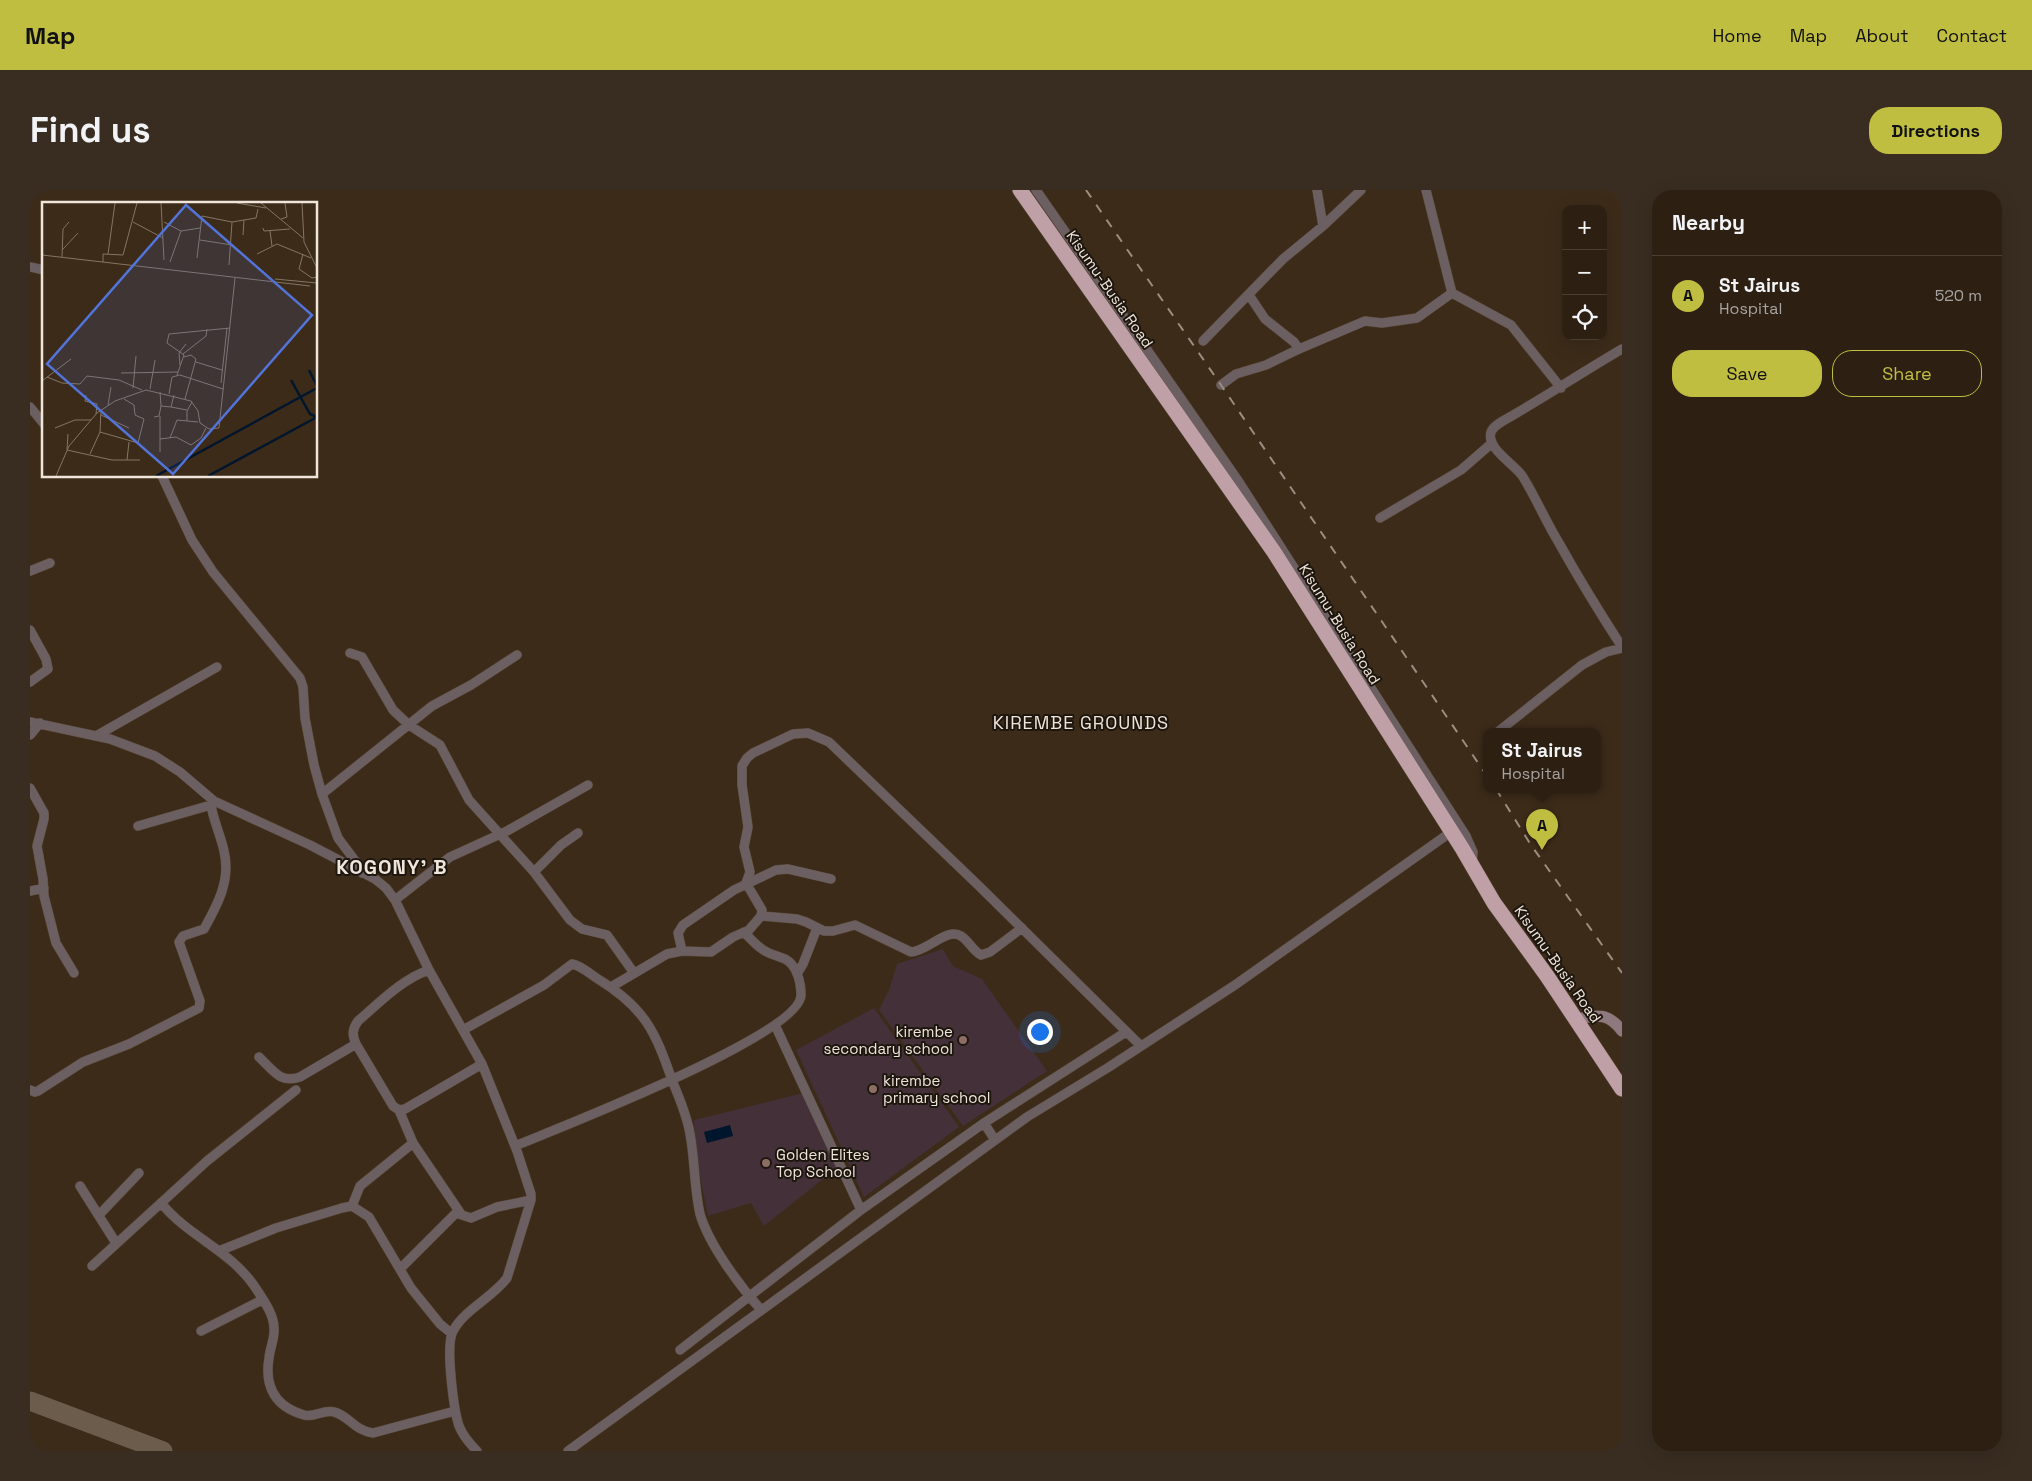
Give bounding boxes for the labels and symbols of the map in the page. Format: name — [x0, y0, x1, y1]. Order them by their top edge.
inset map — [42, 202, 318, 478]
street label: Kisumu-Busia Road — [1062, 227, 1158, 351]
street label: Kisumu-Busia Road — [1295, 560, 1385, 688]
district label: KIREMBE GROUNDS — [993, 711, 1169, 734]
pin: A — [1526, 809, 1558, 850]
district label: KOGONY' B — [336, 854, 448, 880]
street label: Kisumu-Busia Road — [1510, 902, 1606, 1026]
your location — [1027, 1019, 1053, 1045]
place label: kirembe secondary school — [824, 1022, 953, 1058]
marker: kirembe secondary school — [957, 1034, 969, 1046]
place label: kirembe primary school — [883, 1071, 991, 1107]
marker: kirembe primary school — [867, 1083, 879, 1095]
place label: Golden Elites Top School — [776, 1145, 870, 1181]
marker: Golden Elites Top School — [760, 1157, 772, 1169]

